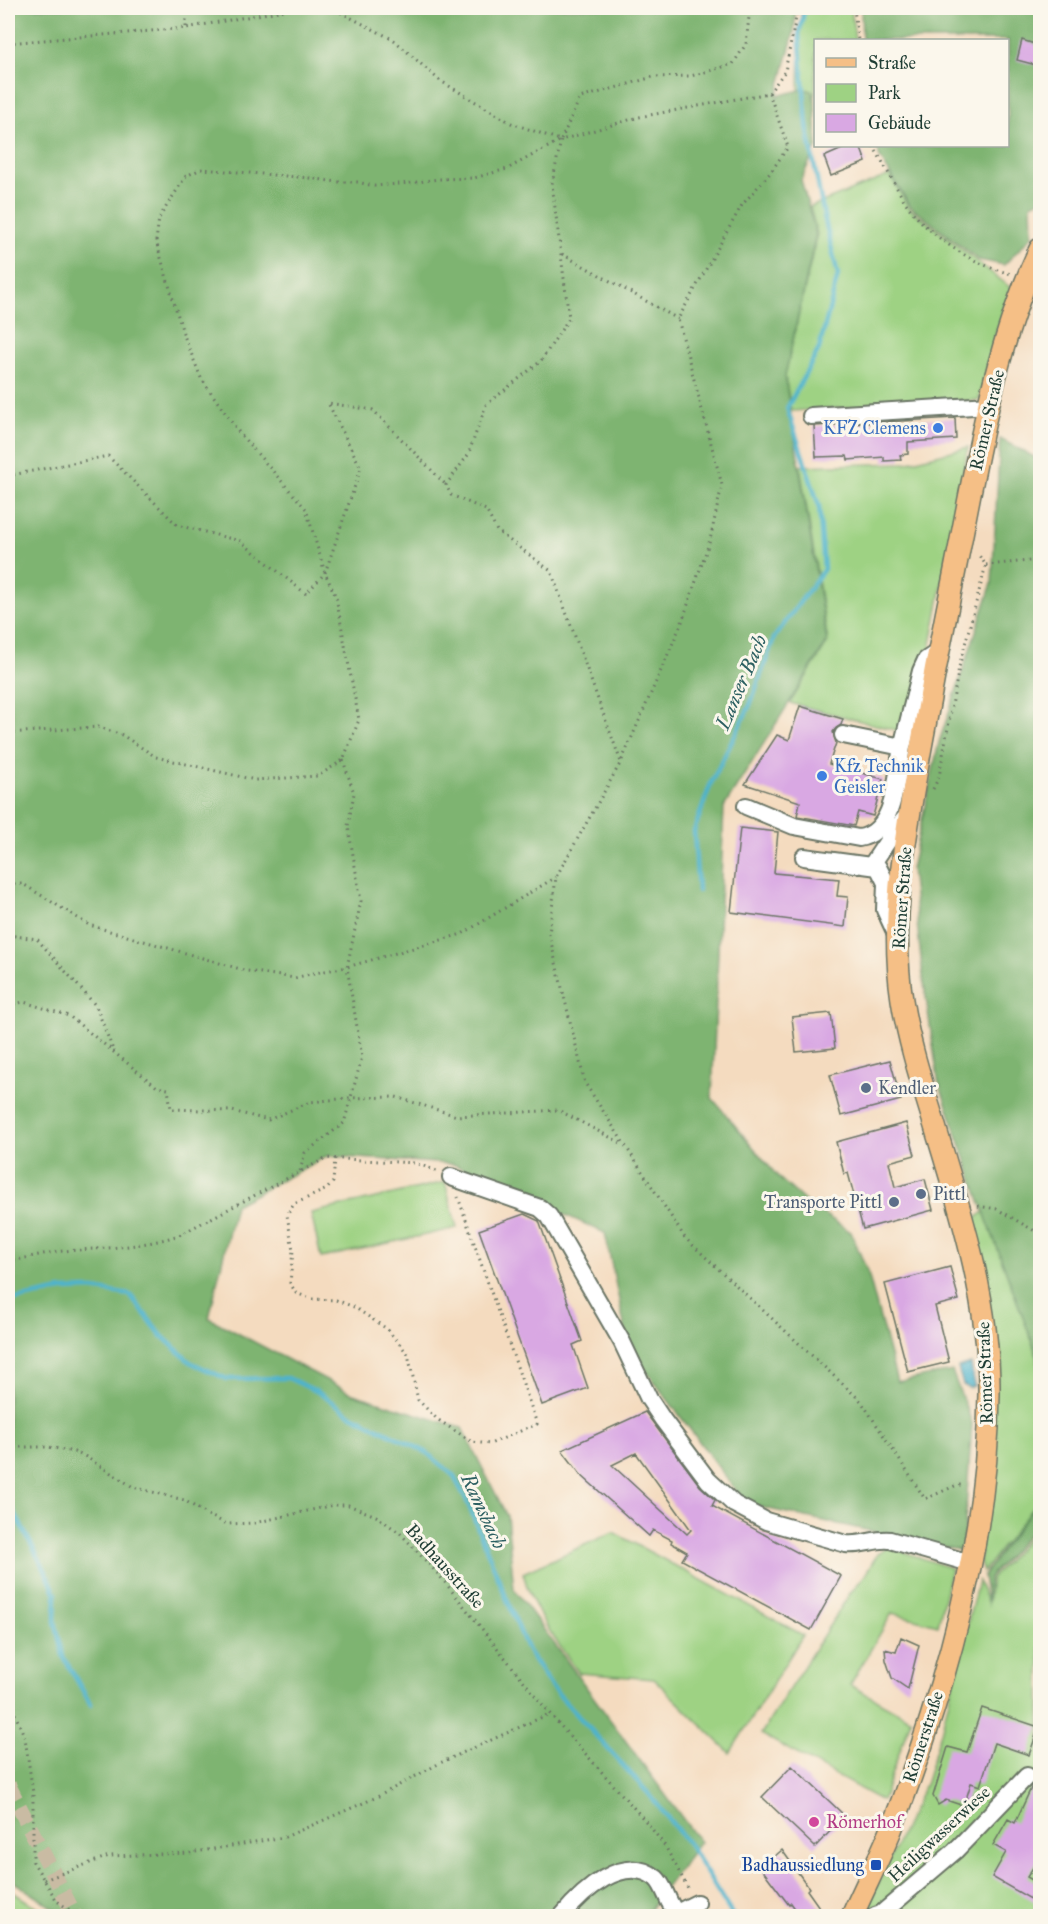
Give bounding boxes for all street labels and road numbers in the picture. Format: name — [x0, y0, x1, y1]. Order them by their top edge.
street label: Römer Straße — [965, 367, 1009, 473]
street label: Römer Straße — [887, 846, 917, 950]
street label: Römer Straße — [972, 1321, 998, 1425]
street label: Badhausstraße — [401, 1519, 489, 1613]
street label: Römerstraße — [898, 1688, 948, 1786]
street label: Heiligwasserwiese — [883, 1781, 995, 1888]

